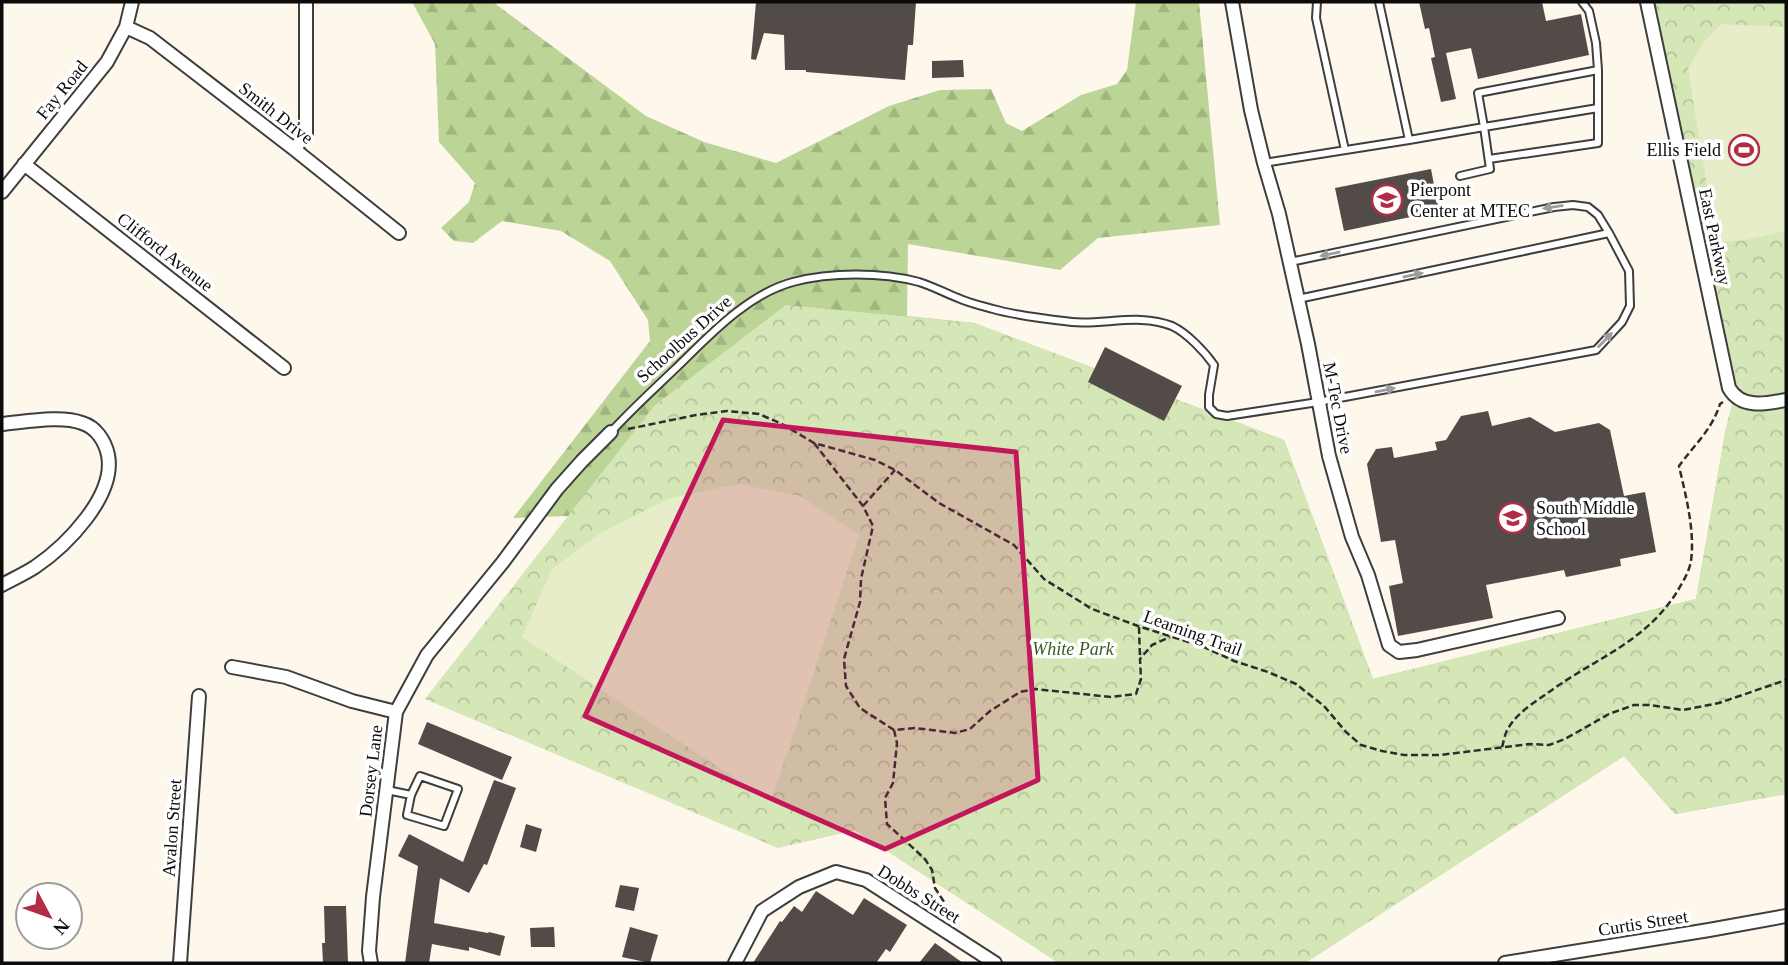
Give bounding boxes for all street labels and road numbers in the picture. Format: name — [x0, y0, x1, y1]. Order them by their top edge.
street label: Fay Road — [32, 57, 92, 123]
street label: Smith Drive — [235, 78, 317, 148]
street label: East Parkway — [1695, 187, 1735, 287]
street label: Clifford Avenue — [113, 208, 217, 296]
street label: Schoolbus Drive — [633, 291, 735, 387]
street label: M-Tec Drive — [1319, 360, 1357, 456]
street label: Learning Trail — [1141, 606, 1245, 660]
street label: Dorsey Lane — [355, 724, 387, 818]
street label: Avalon Street — [159, 778, 185, 878]
street label: Dobbs Street — [874, 861, 964, 927]
street label: Curtis Street — [1597, 906, 1689, 940]

